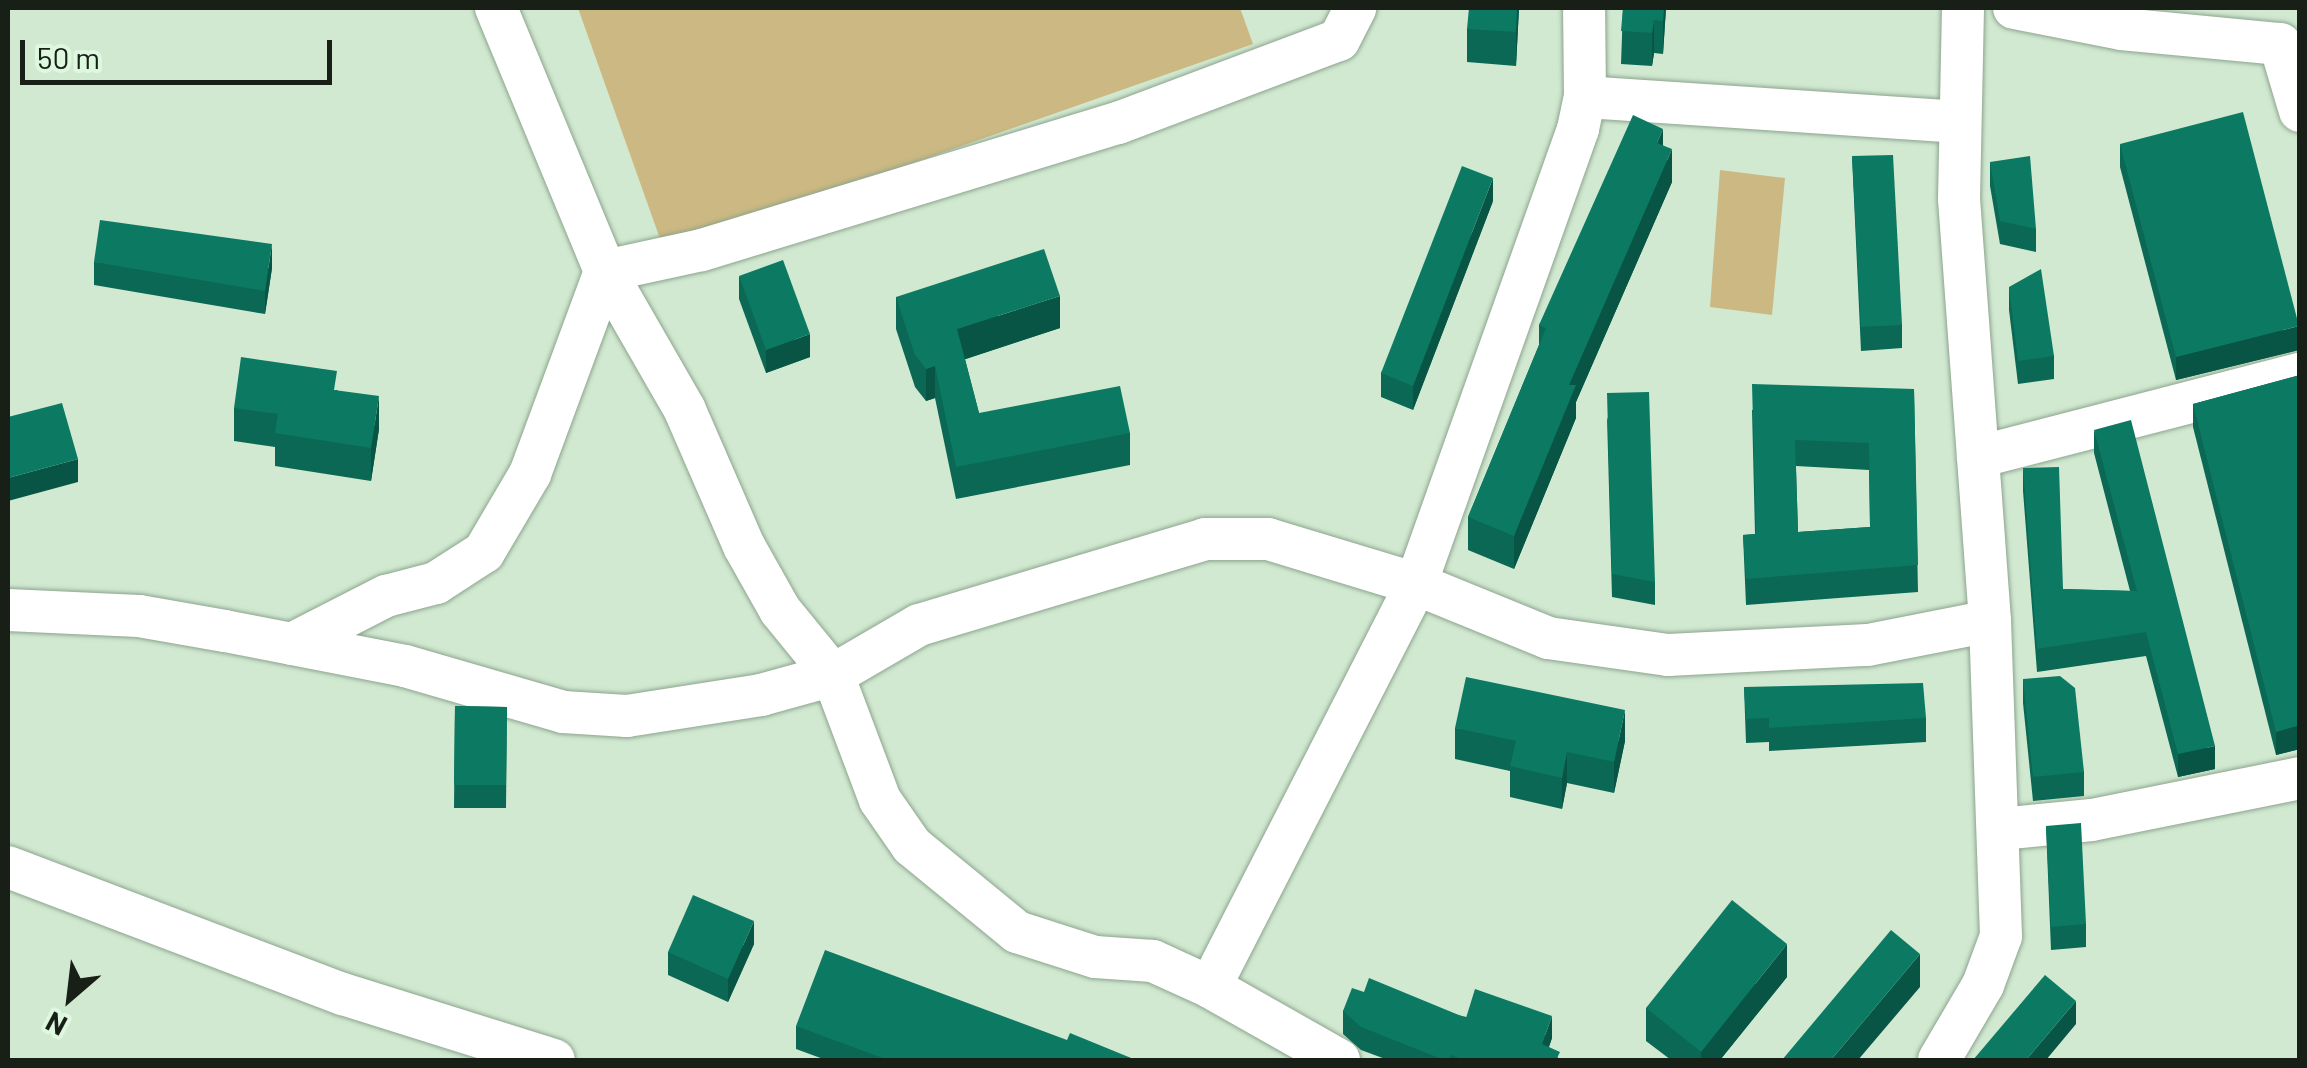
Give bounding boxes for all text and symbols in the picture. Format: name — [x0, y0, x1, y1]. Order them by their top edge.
scale bar — [25, 20, 338, 82]
text: 50 m — [37, 39, 100, 75]
north arrow — [20, 948, 120, 1048]
text: N — [40, 1005, 72, 1044]

